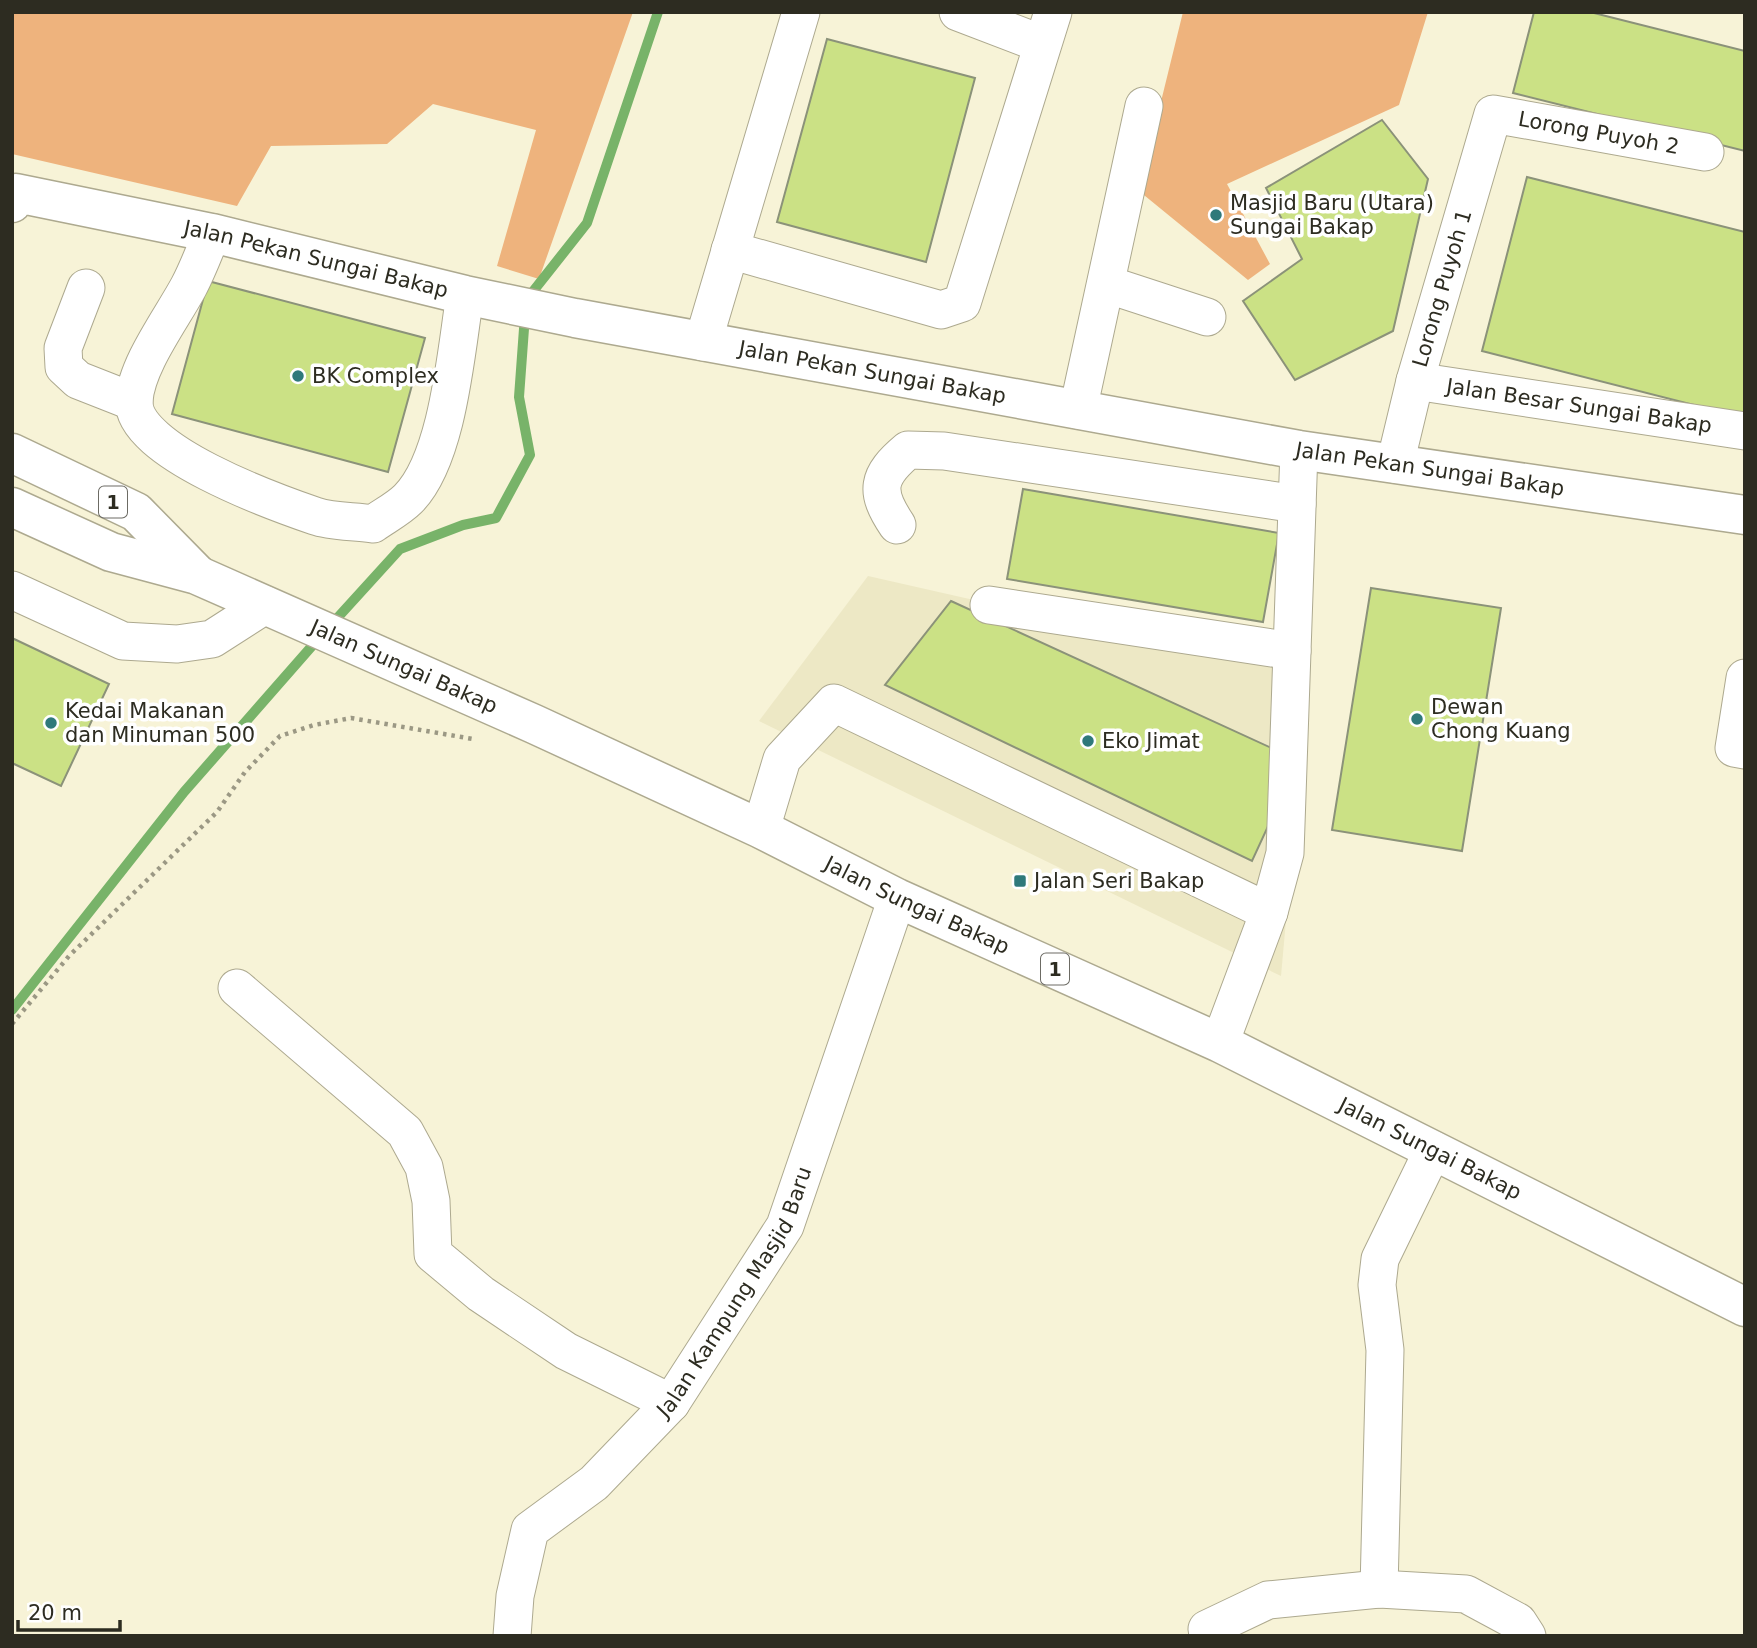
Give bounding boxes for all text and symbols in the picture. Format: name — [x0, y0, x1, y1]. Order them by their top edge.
street label: Lorong Puyoh 2 — [1517, 107, 1681, 159]
place label: Masjid Baru (Utara) Sungai Bakap — [1230, 191, 1434, 239]
marker: Masjid Baru (Utara) Sungai Bakap — [1208, 207, 1224, 223]
street label: Lorong Puyoh 1 — [1408, 207, 1476, 370]
street label: Jalan Pekan Sungai Bakap — [180, 215, 451, 302]
street label: Jalan Pekan Sungai Bakap — [735, 336, 1008, 408]
place label: BK Complex — [312, 364, 439, 388]
marker: BK Complex — [290, 368, 306, 384]
street label: Jalan Besar Sungai Bakap — [1443, 374, 1714, 438]
street label: Jalan Pekan Sungai Bakap — [1292, 437, 1566, 501]
road number: 1 — [99, 486, 127, 517]
street label: Jalan Sungai Bakap — [305, 614, 501, 718]
place label: Dewan Chong Kuang — [1431, 695, 1571, 743]
place label: Kedai Makanan dan Minuman 500 — [65, 699, 255, 747]
marker: Dewan Chong Kuang — [1409, 711, 1425, 727]
marker: Kedai Makanan dan Minuman 500 — [43, 715, 59, 731]
place label: Eko Jimat — [1102, 729, 1200, 753]
marker: Eko Jimat — [1080, 733, 1096, 749]
street label: Jalan Sungai Bakap — [819, 850, 1013, 959]
place label: Jalan Seri Bakap — [1032, 869, 1204, 893]
marker: Jalan Seri Bakap — [1012, 873, 1028, 889]
road number: 1 — [1041, 953, 1069, 984]
street label: Jalan Sungai Bakap — [1333, 1092, 1526, 1205]
street label: Jalan Kampung Masjid Baru — [651, 1163, 816, 1424]
scale bar — [18, 1588, 119, 1632]
text: 20 m — [28, 1601, 82, 1625]

